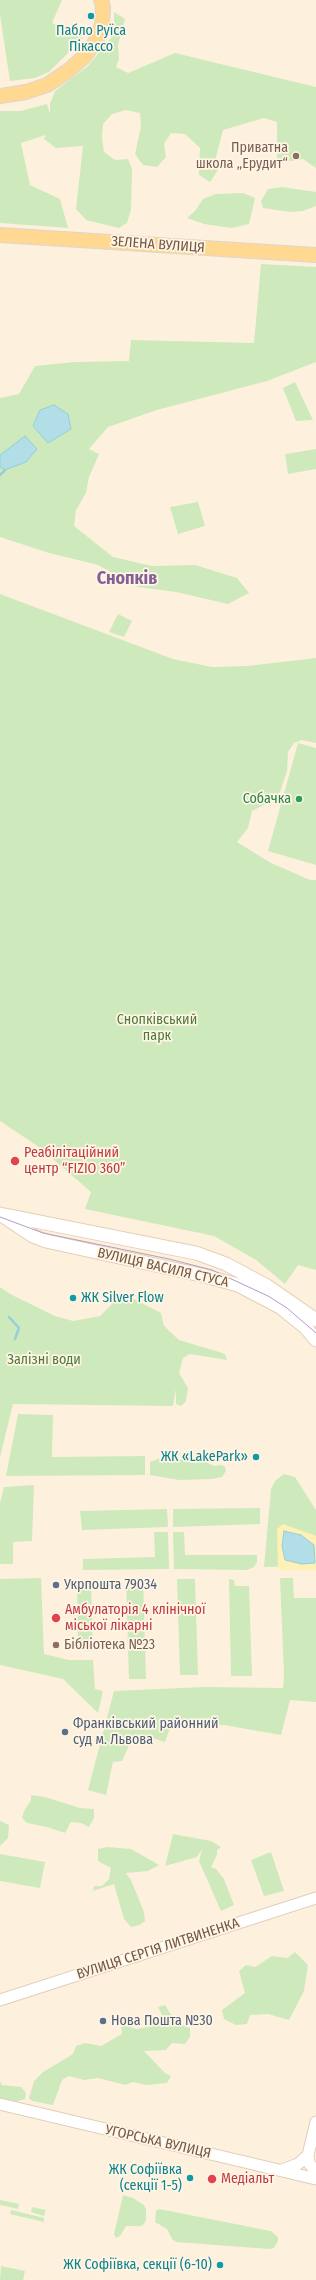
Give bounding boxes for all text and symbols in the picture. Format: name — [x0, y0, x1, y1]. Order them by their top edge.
marker: Пабло Руїса Пікассо — [86, 11, 96, 21]
place label: Пабло Руїса Пікассо — [56, 23, 126, 56]
place label: Приватна школа „Ерудит“ — [196, 140, 288, 172]
marker: Приватна школа „Ерудит“ — [291, 151, 301, 161]
street label: ЗЕЛЕНА ВУЛИЦЯ — [111, 233, 205, 257]
district label: Снопків — [97, 568, 157, 590]
place label: Собачка — [243, 791, 291, 807]
marker: Собачка — [294, 794, 304, 804]
park label: Снопківський парк — [117, 1012, 197, 1044]
place label: Реабілітаційний центр “FIZIO 360” — [24, 1145, 125, 1178]
marker: Реабілітаційний центр “FIZIO 360” — [9, 1155, 21, 1167]
street label: ВУЛИЦЯ ВАСИЛЯ СТУСА — [96, 1245, 230, 1291]
place label: ЖК Silver Flow — [81, 1290, 164, 1306]
marker: ЖК Silver Flow — [68, 1293, 78, 1303]
park label: Залізні води — [7, 1352, 81, 1368]
place label: ЖК «LakePark» — [161, 1449, 248, 1465]
marker: ЖК «LakePark» — [251, 1452, 261, 1462]
place label: Укрпошта 79034 — [64, 1577, 157, 1593]
marker: Укрпошта 79034 — [51, 1580, 61, 1590]
place label: Амбулаторія 4 клінічної міської лікарні — [65, 1602, 205, 1634]
marker: Амбулаторія 4 клінічної міської лікарні — [50, 1612, 62, 1624]
place label: Бібліотека №23 — [64, 1637, 155, 1653]
marker: Бібліотека №23 — [51, 1640, 61, 1650]
place label: Франківський районний суд м. Львова — [73, 1716, 218, 1748]
marker: Франківський районний суд м. Львова — [60, 1727, 70, 1737]
street label: ВУЛИЦЯ СЕРГІЯ ЛИТВИНЕНКА — [75, 1915, 241, 1983]
place label: Нова Пошта №30 — [111, 2013, 213, 2029]
marker: Нова Пошта №30 — [98, 2016, 108, 2026]
street label: УГОРСЬКА ВУЛИЦЯ — [104, 2122, 212, 2162]
place label: ЖК Софіївка (секції 1-5) — [109, 2162, 182, 2194]
place label: Медіальт — [221, 2171, 274, 2187]
marker: ЖК Софіївка (секції 1-5) — [185, 2173, 195, 2183]
marker: Медіальт — [206, 2173, 218, 2185]
place label: ЖК Софіївка, секції (6-10) — [63, 2257, 212, 2273]
marker: ЖК Софіївка, секції (6-10) — [215, 2260, 225, 2270]

